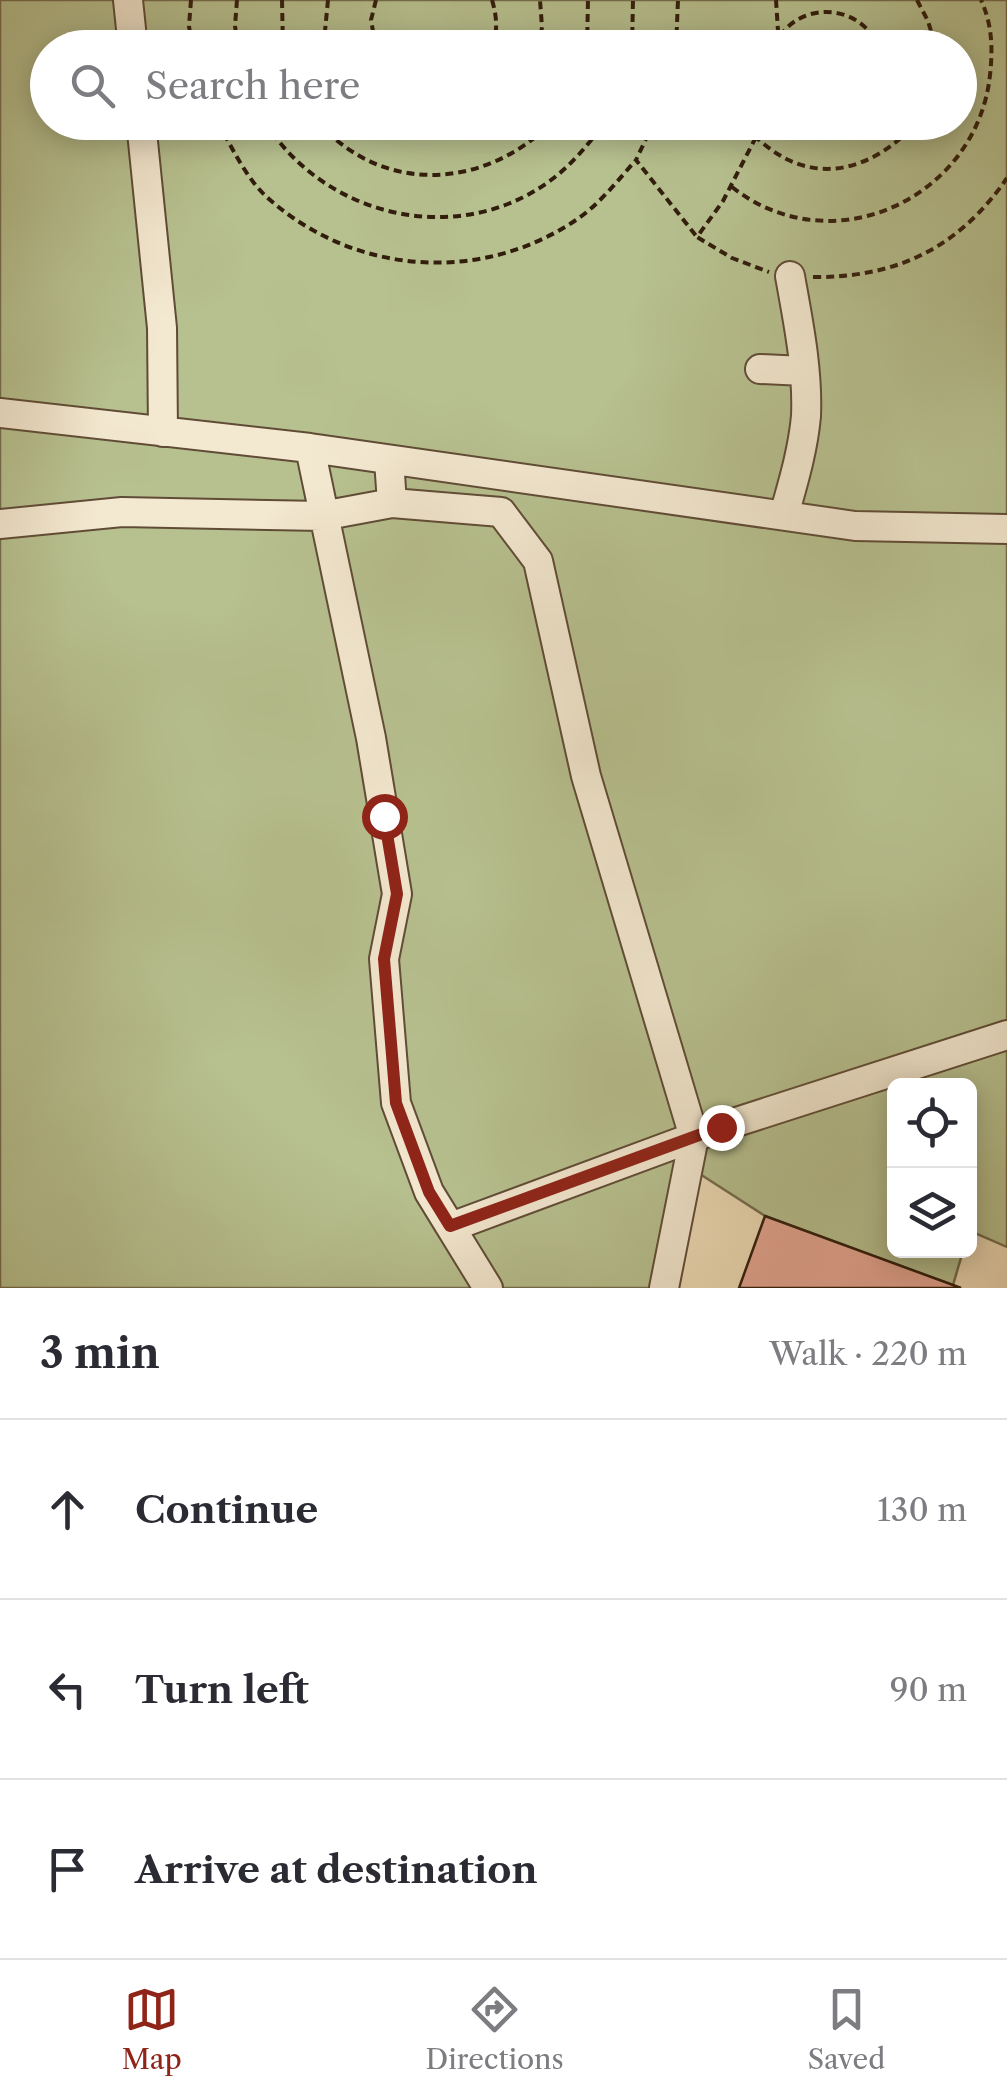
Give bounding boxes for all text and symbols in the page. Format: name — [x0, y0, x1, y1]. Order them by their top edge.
search box — [30, 30, 977, 140]
icon: search — [65, 58, 120, 113]
text: Search here — [145, 62, 360, 109]
route start — [362, 794, 408, 840]
map controls — [887, 1078, 977, 1258]
button: locate — [887, 1078, 977, 1168]
route end — [699, 1105, 745, 1151]
button: layers — [887, 1168, 977, 1258]
text: 3 min — [40, 1327, 160, 1379]
text: Walk · 220 m — [769, 1334, 967, 1373]
icon: ahead — [40, 1482, 95, 1537]
text: Continue — [135, 1486, 318, 1533]
text: 130 m — [877, 1490, 967, 1529]
icon: left — [40, 1662, 95, 1717]
text: Turn left — [135, 1666, 309, 1713]
text: 90 m — [890, 1670, 967, 1709]
icon: arrive — [40, 1842, 95, 1897]
text: Arrive at destination — [135, 1846, 538, 1893]
tab: Map — [122, 1982, 182, 2076]
tab: Directions — [425, 1982, 564, 2076]
tab: Saved — [807, 1982, 885, 2076]

